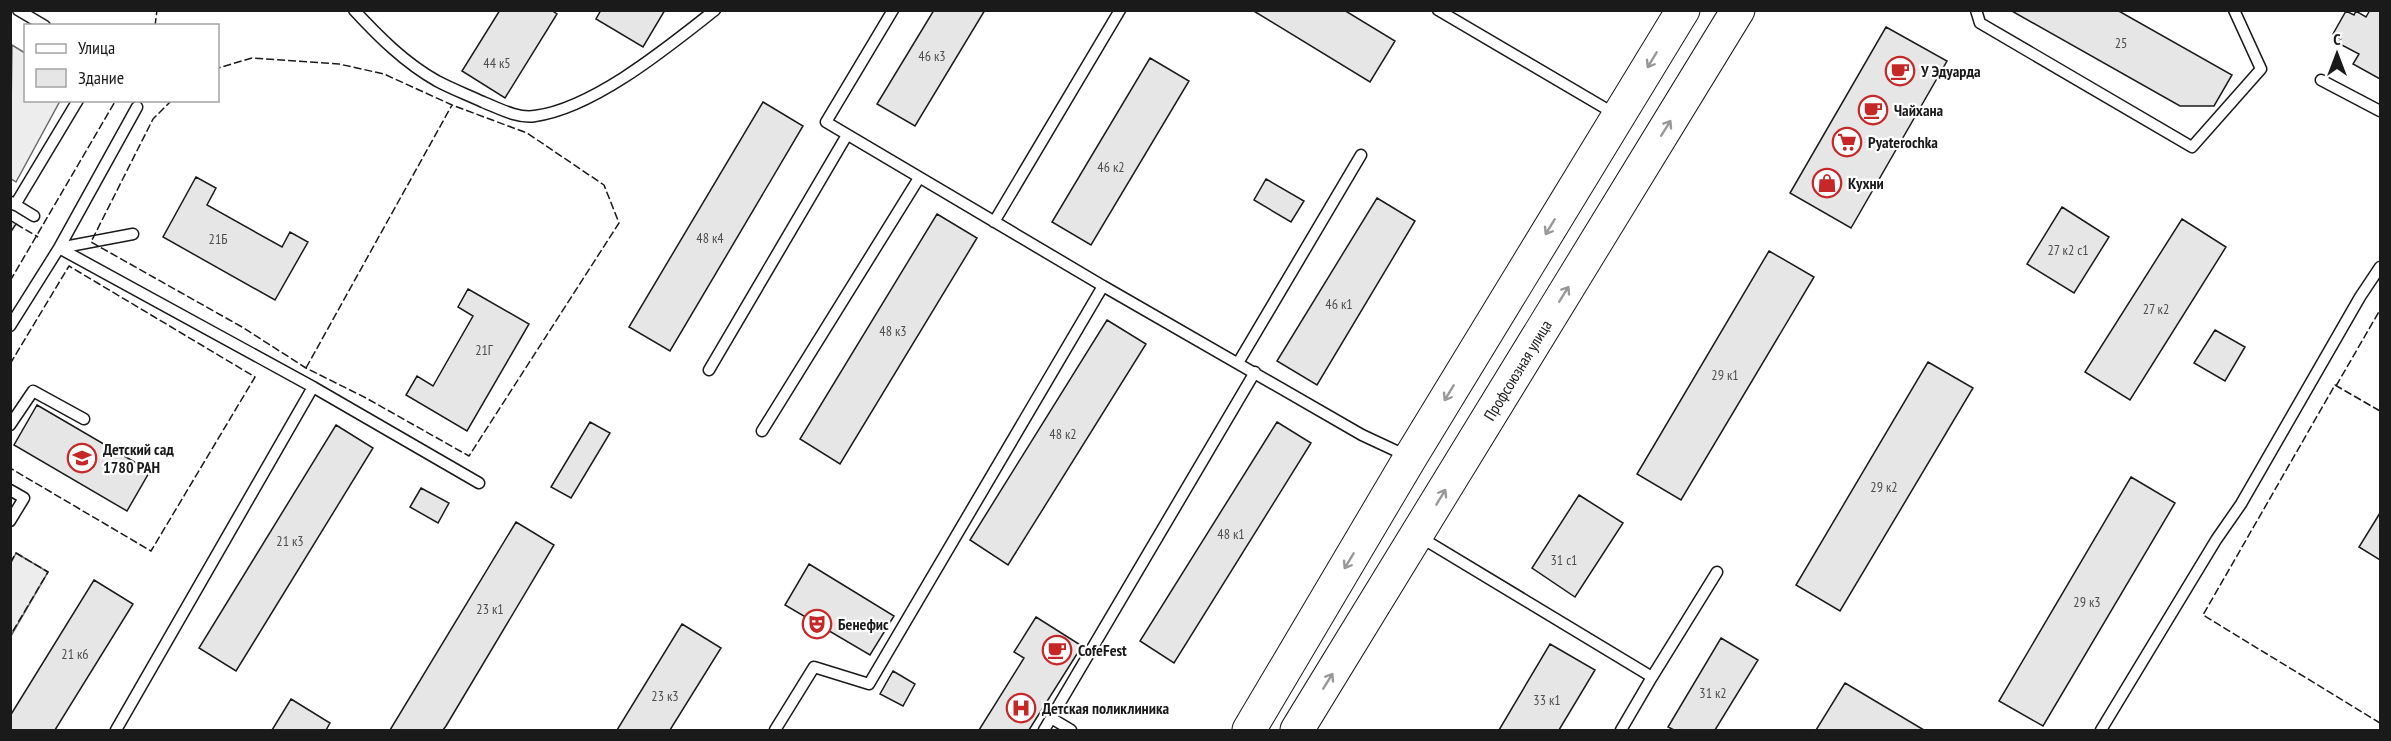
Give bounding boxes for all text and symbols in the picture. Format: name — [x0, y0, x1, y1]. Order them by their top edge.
legend — [24, 24, 219, 102]
north arrow — [2307, 24, 2367, 84]
text: С — [2333, 29, 2341, 49]
house number: 25 — [2115, 34, 2127, 52]
text: Улица — [78, 36, 115, 59]
house number: 46 к3 — [918, 47, 946, 65]
one-way arrow — [1646, 51, 1658, 68]
house number: 44 к5 — [483, 54, 511, 72]
cafe icon: У Эдуарда — [1884, 55, 1916, 87]
place label: У Эдуарда — [1920, 61, 1981, 81]
text: Здание — [78, 66, 124, 89]
cafe icon: Чайхана — [1857, 94, 1889, 126]
place label: Чайхана — [1894, 100, 1944, 120]
one-way arrow — [1660, 120, 1672, 137]
supermarket icon: Pyaterochka — [1831, 126, 1863, 158]
place label: Pyaterochka — [1868, 132, 1938, 152]
house number: 46 к2 — [1097, 158, 1125, 176]
shop icon: Кухни — [1811, 167, 1843, 199]
place label: Кухни — [1848, 173, 1884, 193]
one-way arrow — [1544, 218, 1556, 235]
house number: 48 к4 — [696, 229, 724, 247]
house number: 21Б — [209, 230, 227, 248]
house number: 27 к2 с1 — [2048, 241, 2088, 259]
one-way arrow — [1558, 286, 1570, 303]
house number: 46 к1 — [1325, 295, 1353, 313]
house number: 27 к2 — [2143, 300, 2169, 318]
street label: Профсоюзная улица — [1479, 316, 1556, 424]
house number: 48 к3 — [879, 322, 907, 340]
house number: 21Г — [475, 341, 494, 359]
house number: 29 к1 — [1711, 366, 1739, 384]
one-way arrow — [1443, 384, 1455, 401]
house number: 48 к2 — [1049, 425, 1077, 443]
place label: Детский сад 1780 РАН — [103, 439, 174, 477]
school or university icon: Детский сад 1780 РАН — [66, 442, 98, 474]
house number: 29 к2 — [1870, 478, 1898, 496]
one-way arrow — [1436, 489, 1448, 506]
house number: 48 к1 — [1217, 525, 1245, 543]
house number: 21 к3 — [276, 532, 304, 550]
house number: 31 с1 — [1551, 551, 1577, 569]
one-way arrow — [1343, 552, 1355, 569]
house number: 29 к3 — [2073, 593, 2101, 611]
house number: 23 к1 — [476, 600, 504, 618]
theatre icon: Бенефис — [801, 608, 833, 640]
place label: Бенефис — [838, 614, 889, 634]
cafe icon: CofeFest — [1041, 634, 1073, 666]
place label: CofeFest — [1078, 640, 1127, 660]
house number: 21 к6 — [61, 645, 89, 663]
one-way arrow — [1323, 673, 1335, 690]
house number: 31 к2 — [1699, 684, 1727, 702]
house number: 23 к3 — [651, 687, 679, 705]
house number: 33 к1 — [1533, 691, 1561, 709]
hospital icon: Детская поликлиника — [1005, 692, 1037, 724]
place label: Детская поликлиника — [1042, 698, 1169, 718]

